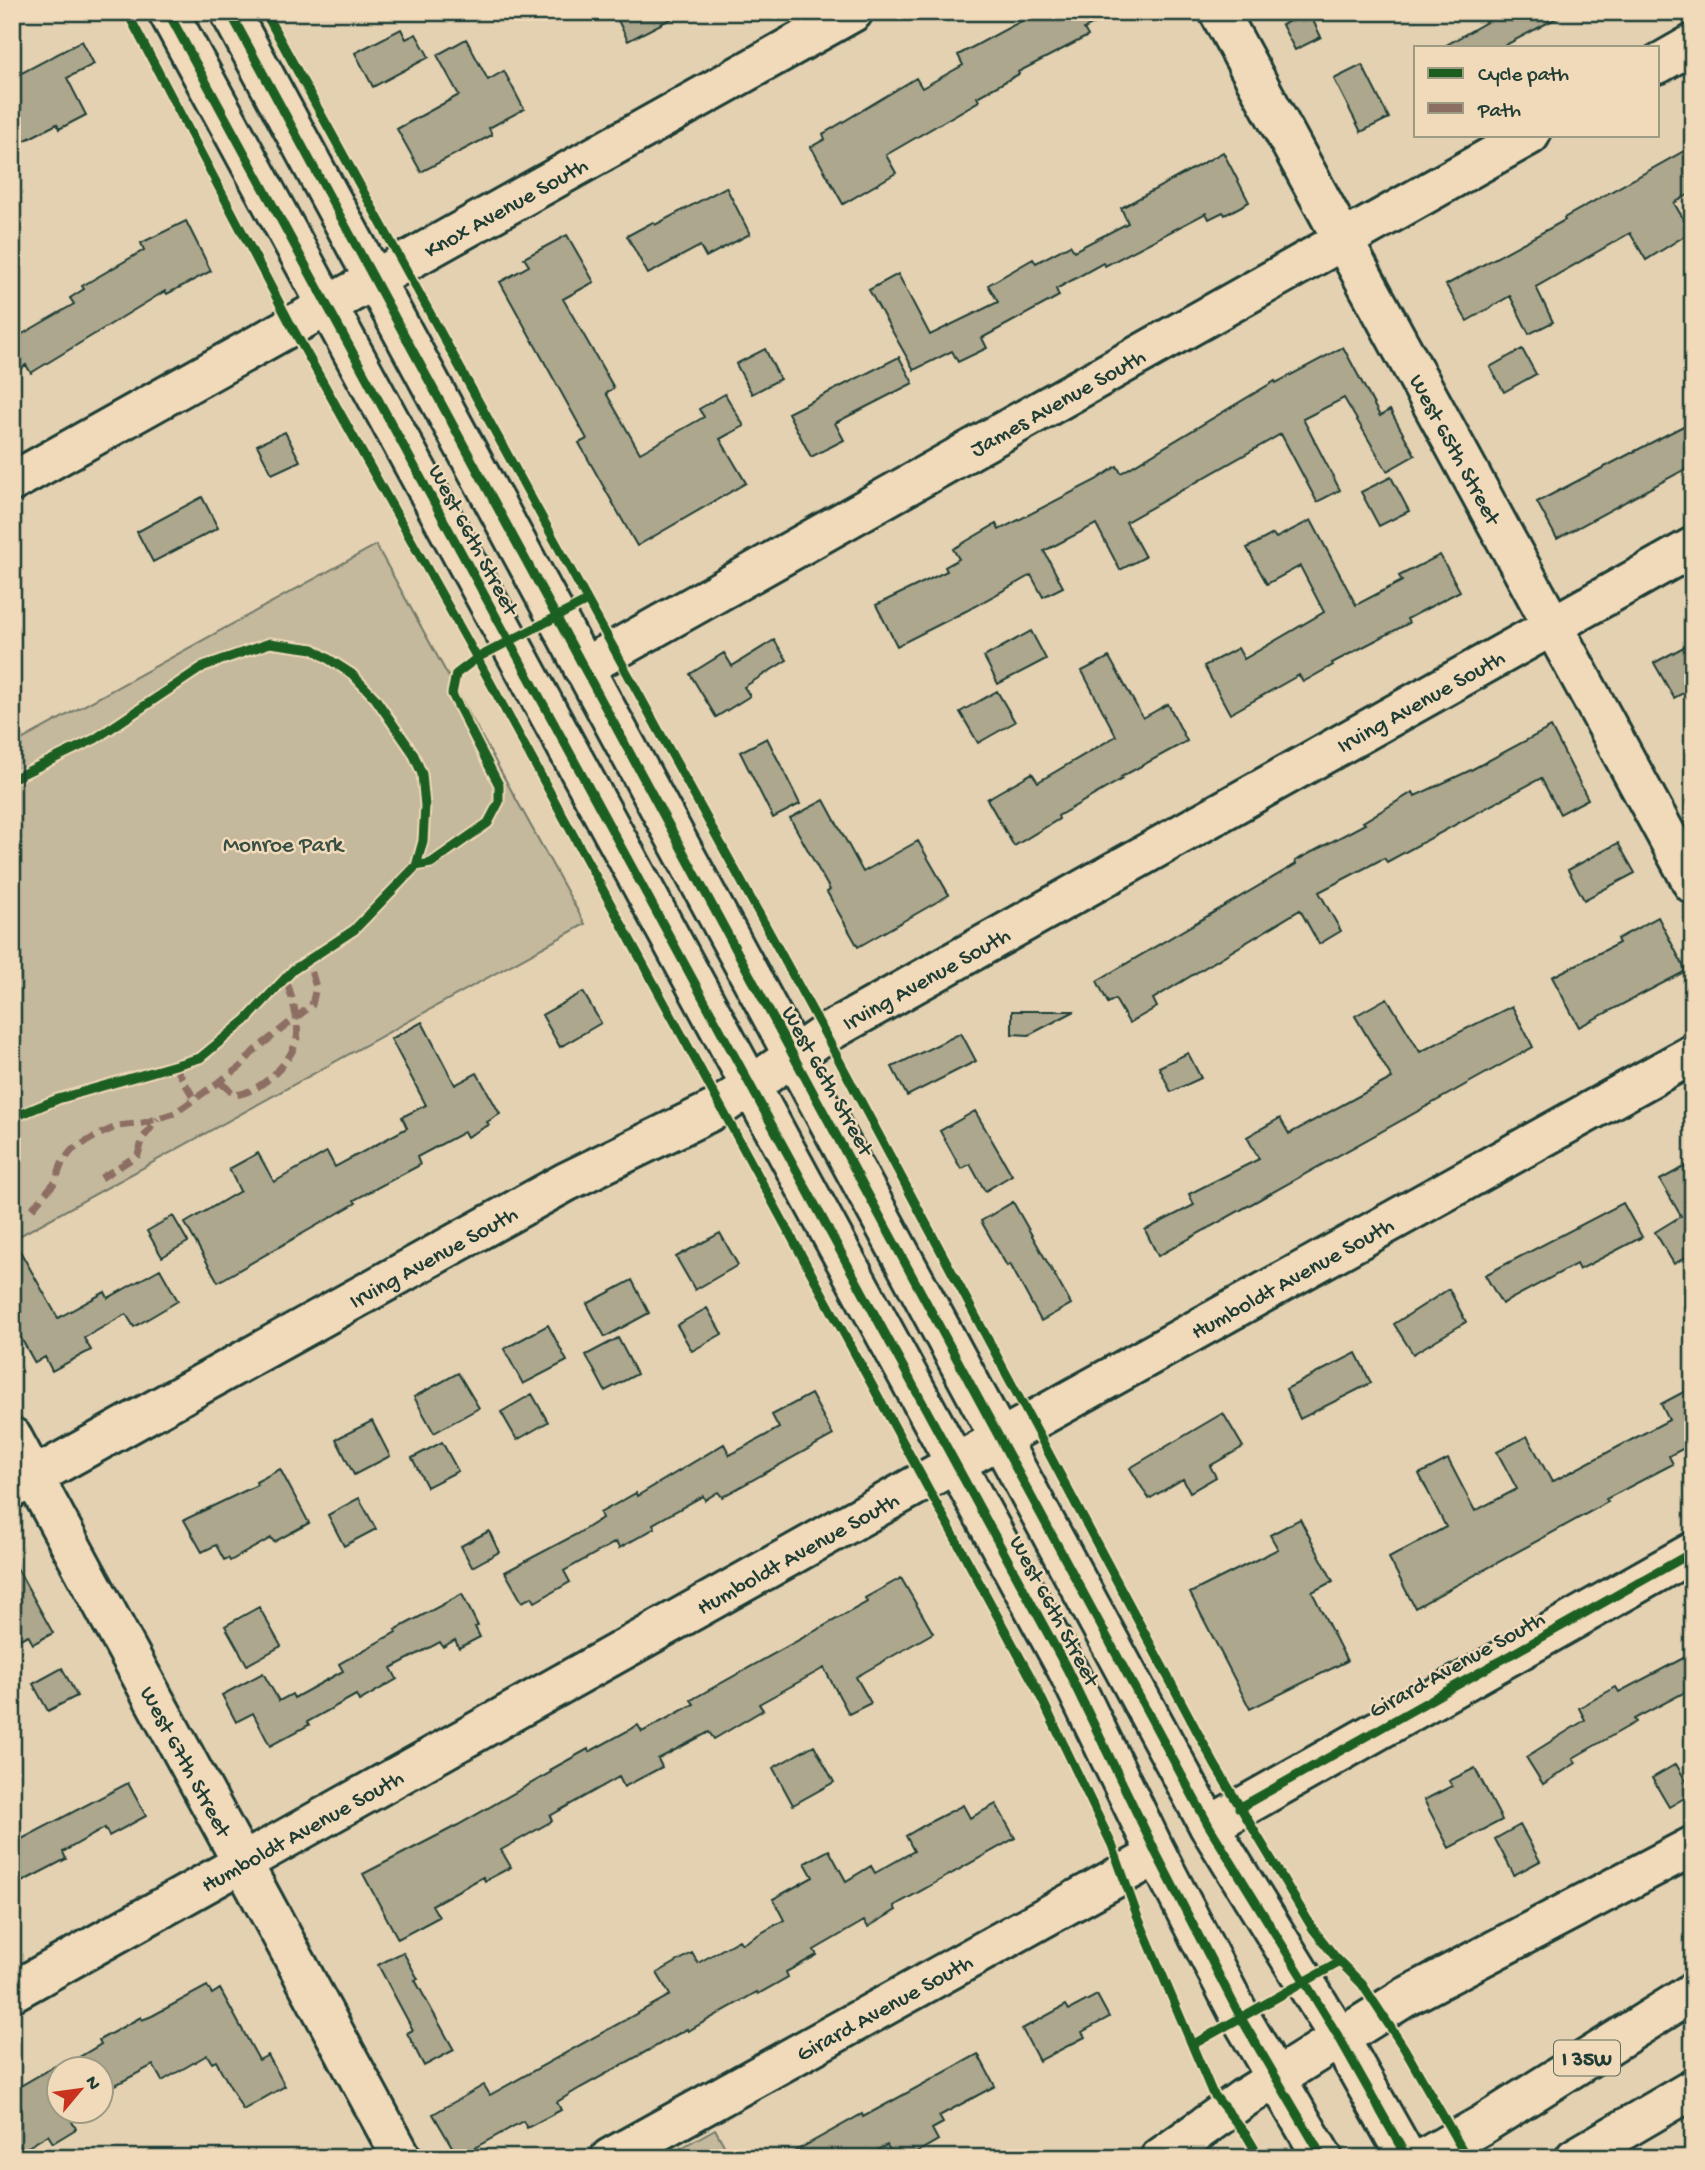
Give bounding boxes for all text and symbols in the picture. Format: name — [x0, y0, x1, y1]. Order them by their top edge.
legend — [1414, 46, 1660, 136]
text: Cycle path — [1478, 64, 1569, 89]
text: Path — [1477, 100, 1521, 125]
street label: Knox Avenue South — [420, 153, 593, 266]
street label: James Avenue South — [966, 344, 1151, 464]
street label: West 65th Street — [1402, 370, 1506, 532]
street label: West 66th Street — [421, 461, 524, 622]
street label: Irving Avenue South — [1333, 645, 1511, 761]
park label: Monroe Park — [223, 833, 346, 860]
street label: Irving Avenue South — [839, 923, 1016, 1038]
street label: West 66th Street — [774, 1002, 879, 1162]
street label: Irving Avenue South — [346, 1202, 523, 1316]
street label: Humboldt Avenue South — [1187, 1213, 1399, 1347]
street label: Humboldt Avenue South — [693, 1488, 905, 1623]
street label: West 66th Street — [1002, 1532, 1105, 1693]
street label: Girard Avenue South — [1365, 1606, 1550, 1726]
street label: West 67th Street — [132, 1683, 236, 1844]
street label: Humboldt Avenue South — [197, 1765, 409, 1900]
street label: Girard Avenue South — [793, 1950, 978, 2069]
road number: I 35W — [1554, 2040, 1620, 2076]
north arrow — [46, 2054, 116, 2124]
text: N — [79, 2072, 105, 2094]

